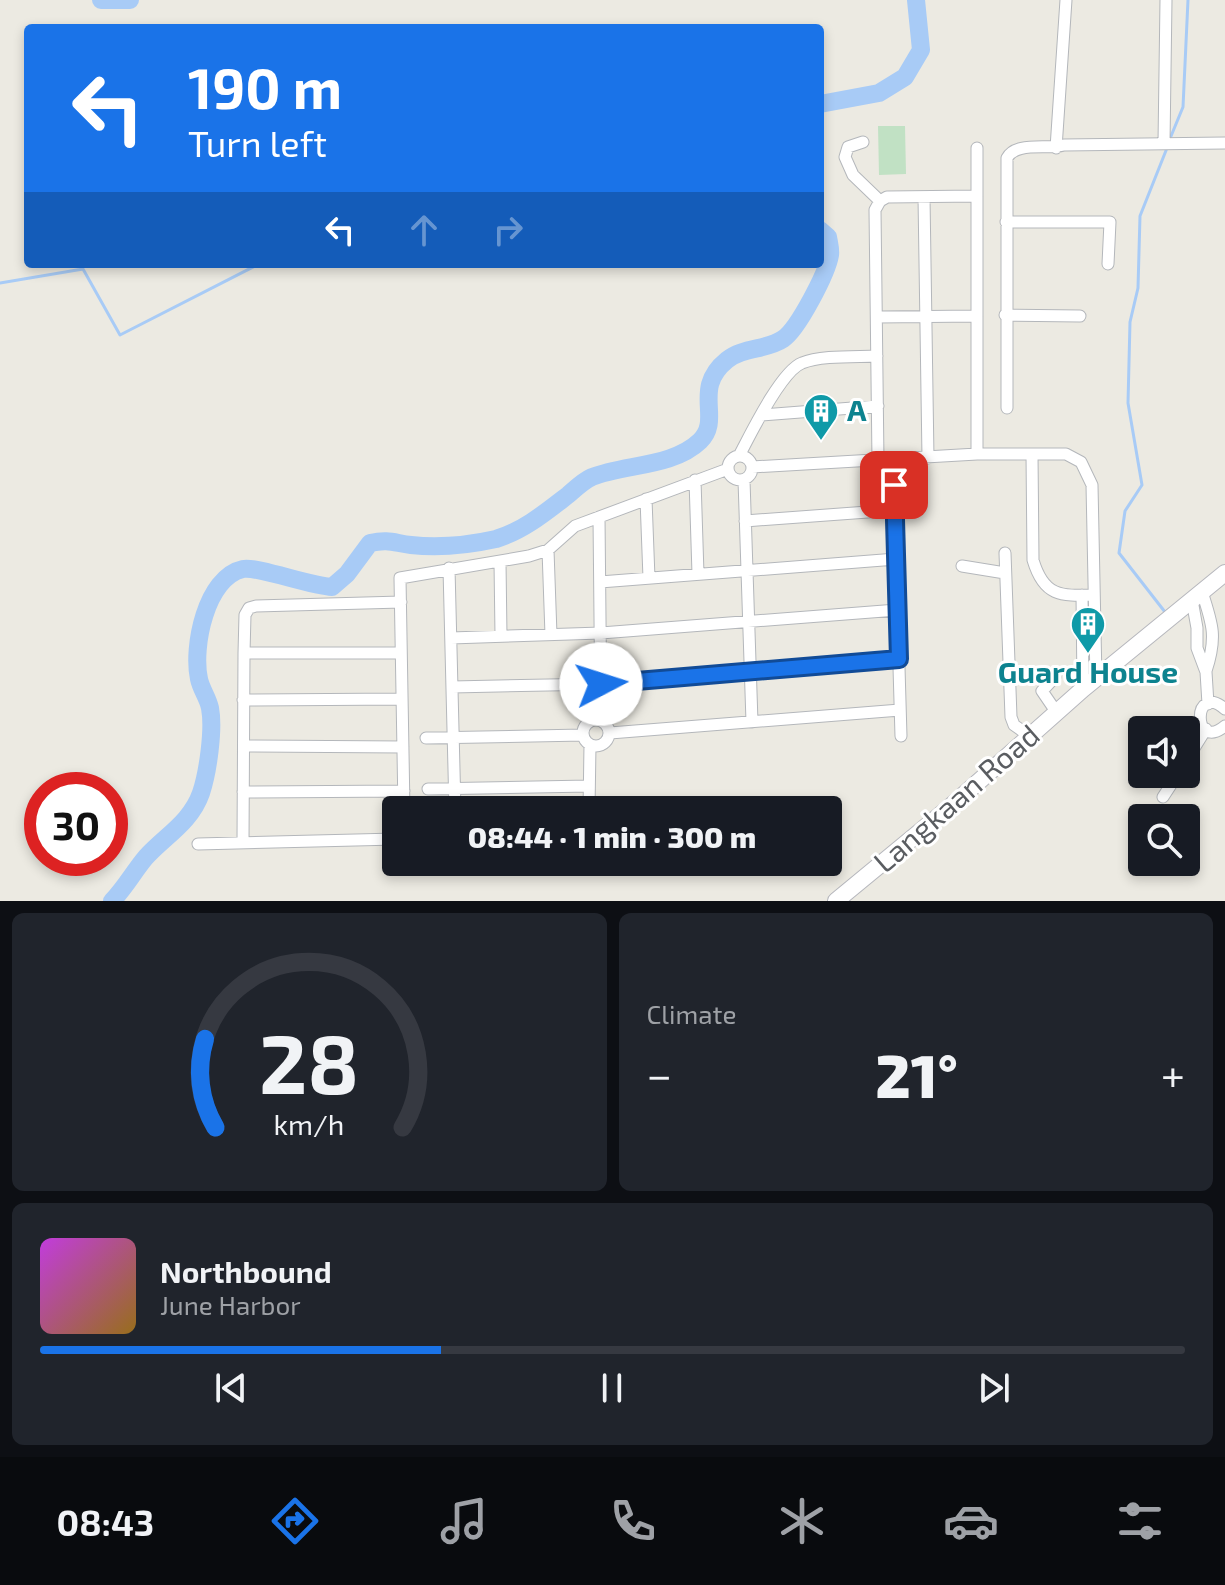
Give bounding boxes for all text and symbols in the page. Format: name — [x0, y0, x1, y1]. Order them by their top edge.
text: 190 m — [188, 53, 342, 120]
icon: left — [56, 56, 160, 160]
text: Turn left — [188, 121, 327, 164]
icon: left — [318, 208, 362, 252]
icon: ahead — [402, 208, 446, 252]
icon: right — [486, 208, 530, 252]
place label: A — [847, 391, 867, 427]
building icon: A — [802, 392, 840, 442]
pin — [860, 451, 928, 519]
icon: arrive — [872, 463, 916, 507]
building icon: Guard House — [1069, 605, 1107, 655]
position arrow — [559, 642, 643, 726]
place label: Guard House — [998, 653, 1178, 689]
street label: Langkaan Road — [866, 716, 1046, 879]
map controls — [1128, 716, 1200, 876]
button: sound — [1128, 716, 1200, 788]
speed limit sign: 30 — [24, 772, 128, 876]
button: search — [1128, 804, 1200, 876]
text: 08:44 · 1 min · 300 m — [468, 818, 756, 854]
text: Climate — [647, 998, 736, 1029]
text: 28 — [259, 1011, 359, 1111]
text: 21° — [875, 1038, 958, 1110]
text: − — [647, 1047, 672, 1100]
text: + — [1161, 1047, 1185, 1100]
text: km/h — [274, 1106, 345, 1141]
text: Northbound — [160, 1253, 332, 1289]
text: June Harbor — [160, 1289, 301, 1320]
icon: previous — [209, 1366, 253, 1410]
icon: pause — [590, 1366, 634, 1410]
icon: next — [972, 1366, 1016, 1410]
icon: directions — [267, 1493, 323, 1549]
icon: music — [436, 1493, 492, 1549]
icon: phone — [605, 1493, 661, 1549]
icon: climate — [774, 1493, 830, 1549]
icon: car — [943, 1493, 999, 1549]
icon: filters — [1112, 1493, 1168, 1549]
text: 08:43 — [57, 1500, 154, 1543]

